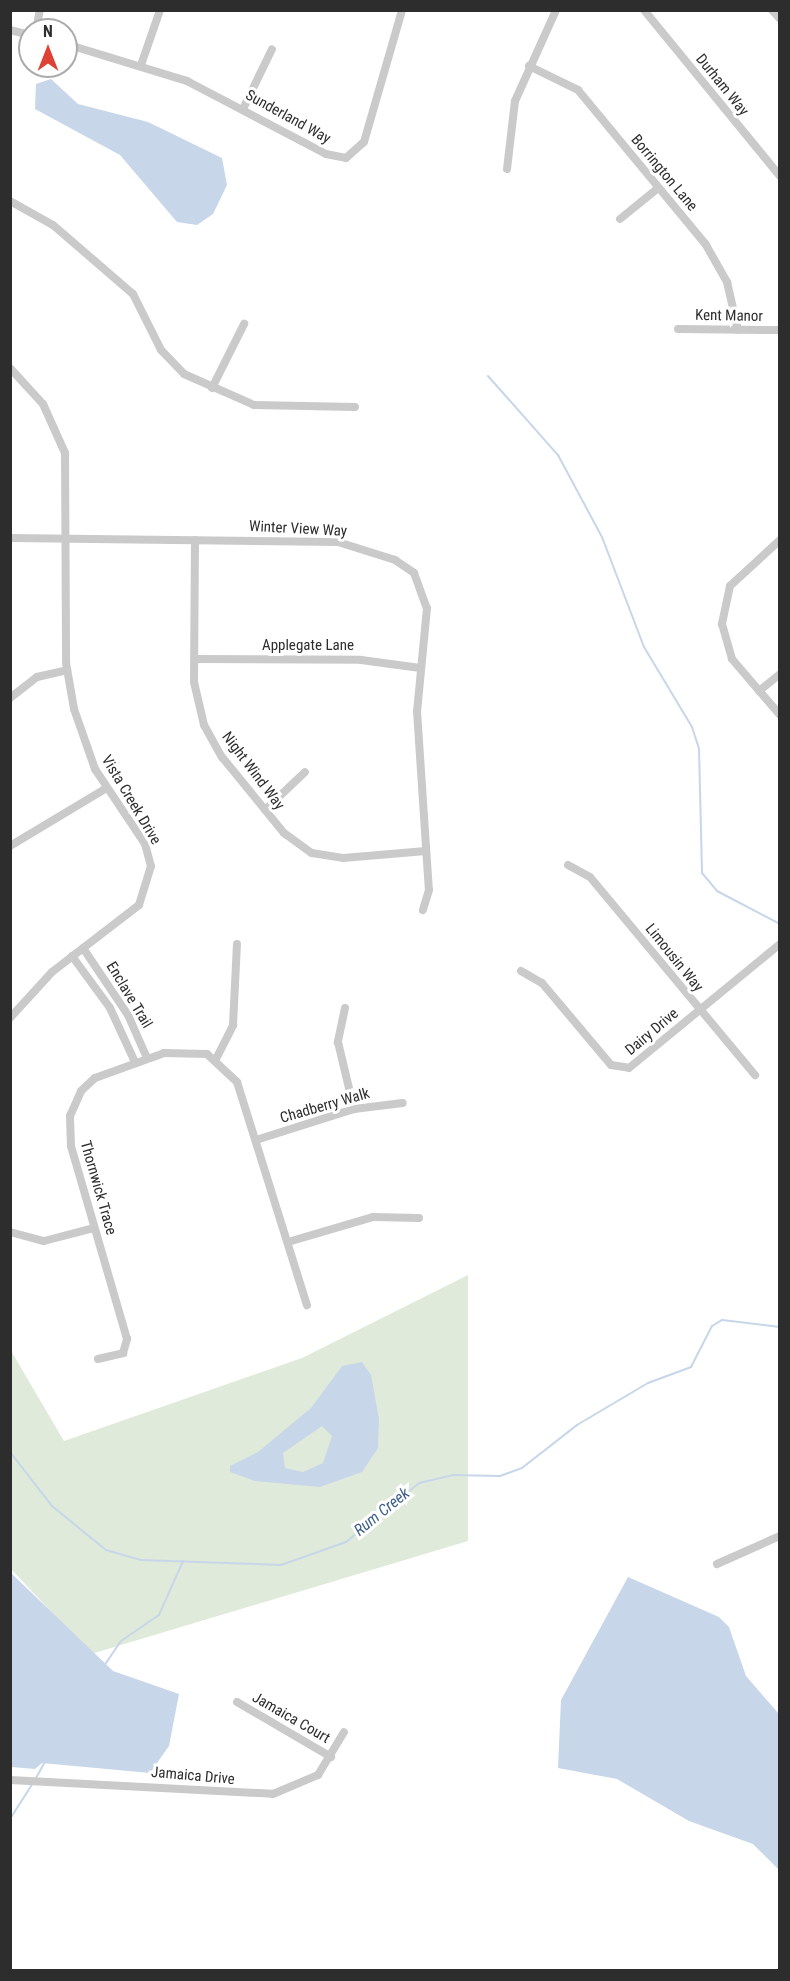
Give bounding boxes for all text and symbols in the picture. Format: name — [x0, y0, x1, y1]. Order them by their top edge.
north arrow — [18, 18, 78, 78]
text: N — [43, 22, 53, 41]
street label: Durham Way — [692, 51, 752, 119]
street label: Sunderland Way — [242, 86, 334, 148]
street label: Borrington Lane — [627, 131, 701, 215]
street label: Kent Manor — [695, 306, 763, 326]
street label: Winter View Way — [248, 517, 348, 541]
street label: Applegate Lane — [262, 637, 354, 655]
street label: Night Wind Way — [218, 729, 288, 813]
street label: Vista Creek Drive — [97, 752, 165, 848]
street label: Limousin Way — [641, 920, 707, 996]
street label: Enclave Trail — [102, 958, 156, 1032]
street label: Dairy Drive — [622, 1005, 682, 1059]
street label: Chadberry Walk — [278, 1085, 372, 1127]
street label: Thornwick Trace — [76, 1139, 120, 1237]
water label: Rum Creek — [350, 1484, 414, 1540]
street label: Jamaica Court — [249, 1689, 333, 1747]
street label: Jamaica Drive — [150, 1763, 236, 1789]

